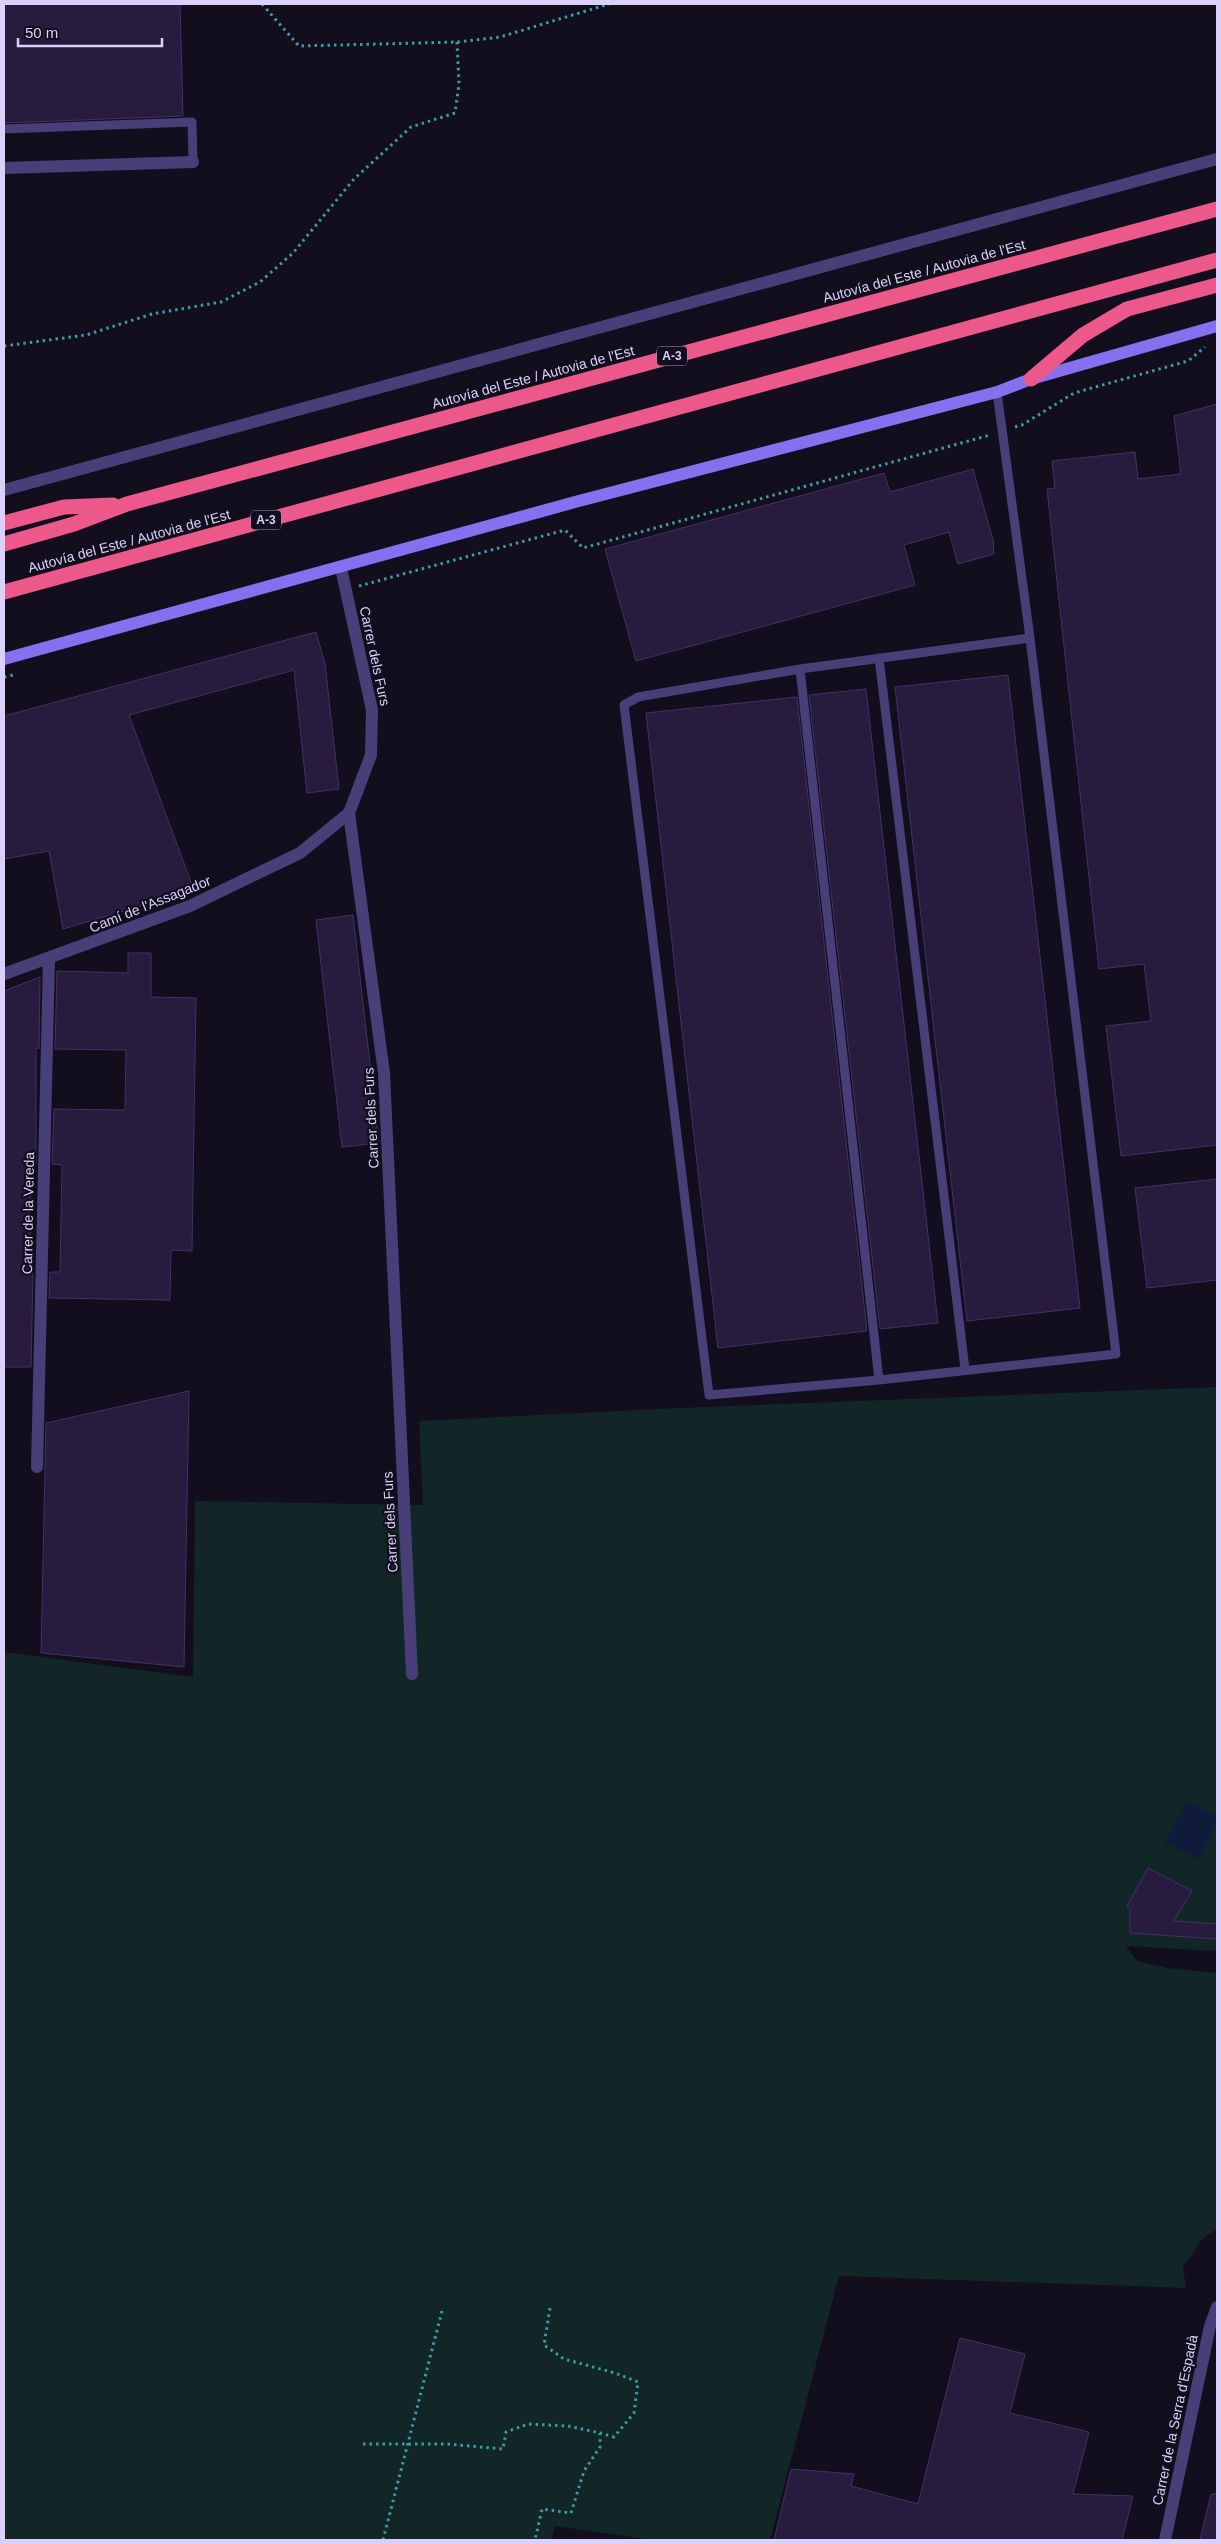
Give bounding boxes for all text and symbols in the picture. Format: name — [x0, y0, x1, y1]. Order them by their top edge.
scale bar — [18, 15, 161, 47]
text: 50 m — [25, 24, 58, 41]
street label: Autovía del Este / Autovia de l'Est — [821, 236, 1027, 306]
street label: Autovía del Este / Autovia de l'Est — [430, 342, 636, 412]
road number: A-3 — [657, 346, 687, 366]
street label: Autovía del Este / Autovia de l'Est — [26, 506, 232, 576]
road number: A-3 — [251, 510, 281, 530]
street label: Carrer dels Furs — [357, 605, 393, 707]
street label: Camí de l'Assagador — [87, 872, 213, 936]
street label: Carrer dels Furs — [360, 1067, 382, 1169]
street label: Carrer de la Vereda — [19, 1152, 37, 1274]
street label: Carrer dels Furs — [379, 1471, 401, 1573]
street label: Carrer de la Serra d'Espadà — [1149, 2333, 1201, 2507]

